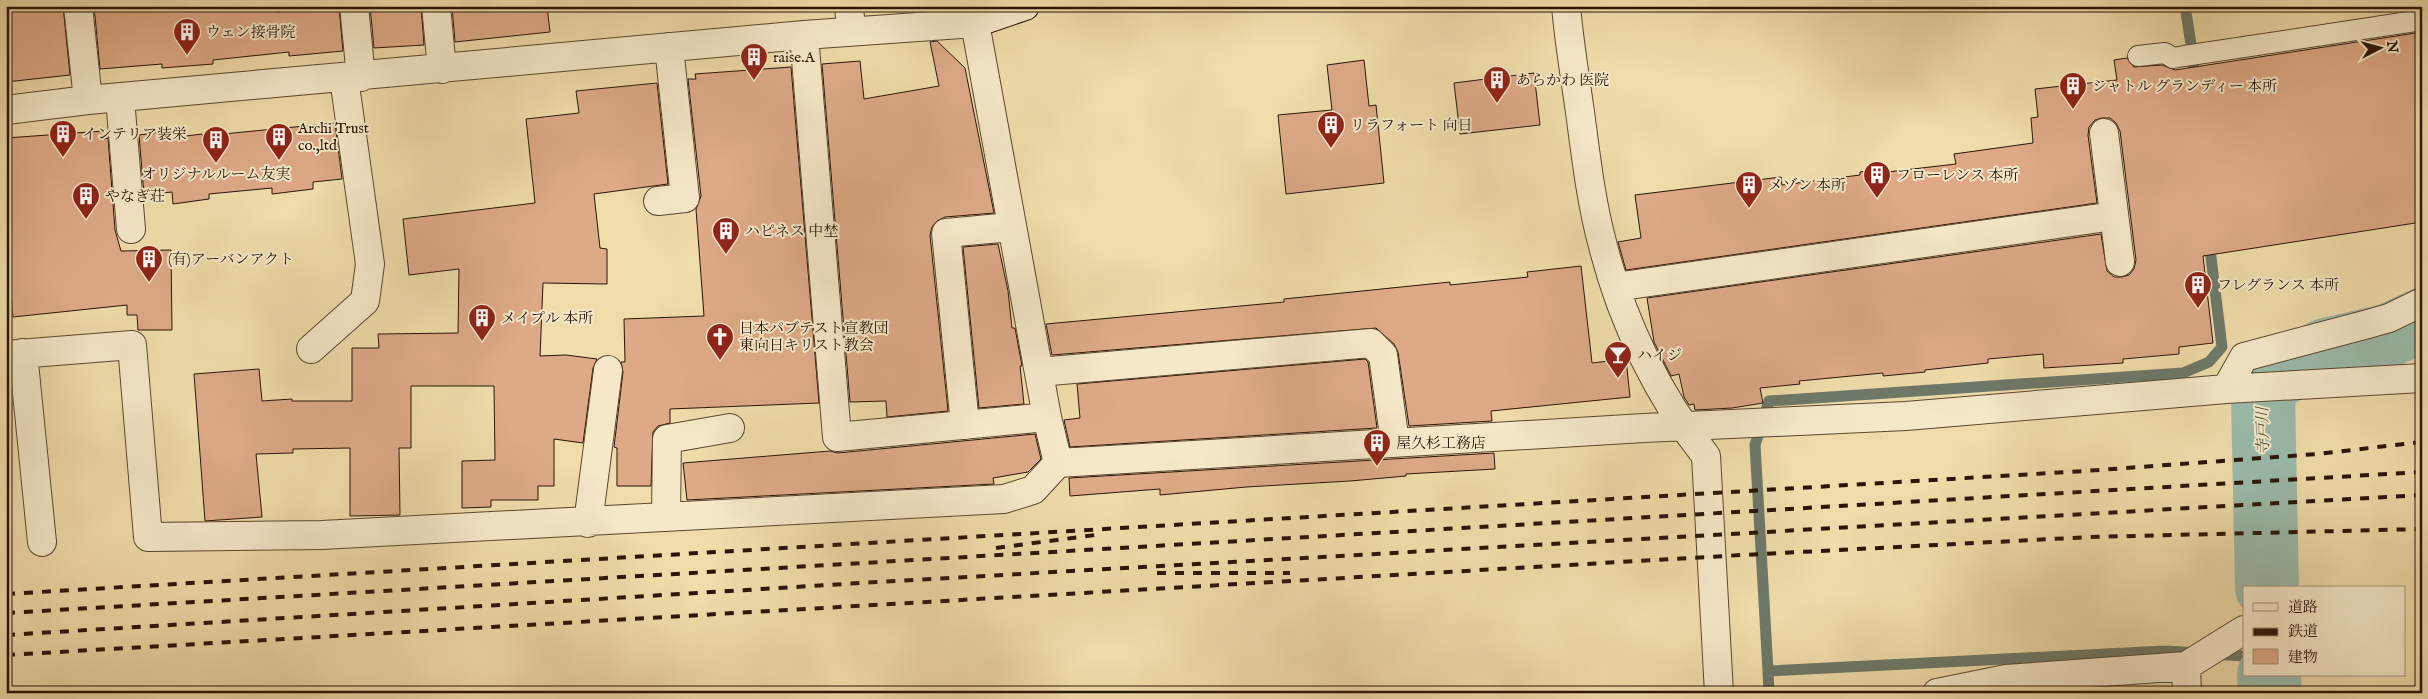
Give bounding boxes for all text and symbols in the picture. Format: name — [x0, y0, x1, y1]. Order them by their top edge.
building icon: ウェン接骨院 — [172, 17, 202, 56]
north arrow — [2356, 22, 2406, 72]
place label: ウェン接骨院 — [206, 23, 295, 42]
text: N — [2382, 39, 2402, 54]
building icon: raise.A — [739, 42, 769, 81]
place label: raise.A — [773, 48, 816, 67]
building icon: あらかわ 医院 — [1482, 65, 1512, 104]
place label: あらかわ 医院 — [1516, 71, 1609, 90]
building icon: シャトル グランディー 本所 — [2058, 71, 2088, 110]
place label: シャトル グランディー 本所 — [2092, 77, 2277, 96]
building icon: リラフォート 向日 — [1316, 110, 1346, 149]
place label: リラフォート 向日 — [1350, 116, 1473, 135]
building icon: インテリア装栄 — [48, 119, 78, 158]
place label: Archi Trust co.,ltd — [297, 119, 369, 155]
building icon: Archi Trust co.,ltd — [264, 122, 294, 161]
place label: インテリア装栄 — [82, 125, 187, 144]
building icon: オリジナルルーム友実 — [201, 125, 231, 164]
building icon: フローレンス 本所 — [1862, 160, 1892, 199]
place label: オリジナルルーム友実 — [142, 165, 290, 184]
place label: フローレンス 本所 — [1896, 166, 2018, 185]
building icon: メゾン 本所 — [1734, 170, 1764, 209]
place label: メゾン 本所 — [1768, 176, 1846, 195]
building icon: やなぎ荘 — [71, 181, 101, 220]
place label: やなぎ荘 — [105, 187, 165, 206]
building icon: ハピネス 中埜 — [711, 216, 741, 255]
place label: ハピネス 中埜 — [745, 222, 838, 241]
building icon: (有)アーバンアクト — [134, 244, 164, 283]
place label: (有)アーバンアクト — [168, 250, 294, 269]
building icon: フレグランス 本所 — [2183, 270, 2213, 309]
place label: フレグランス 本所 — [2217, 276, 2339, 295]
building icon: メイプル 本所 — [467, 303, 497, 342]
place label: メイプル 本所 — [501, 309, 593, 328]
place label: 日本パブテスト宣教団 東向日キリスト教会 — [739, 319, 888, 355]
church icon: 日本パブテスト宣教団 東向日キリスト教会 — [705, 322, 735, 361]
bar icon: ハイジ — [1603, 340, 1633, 379]
place label: ハイジ — [1637, 346, 1682, 365]
water label: 寺戸川 — [2254, 405, 2274, 455]
building icon: 屋久杉工務店 — [1362, 428, 1392, 467]
place label: 屋久杉工務店 — [1396, 434, 1486, 453]
legend — [2243, 586, 2406, 676]
text: 道路 — [2288, 598, 2318, 617]
text: 鉄道 — [2288, 622, 2318, 641]
text: 建物 — [2288, 648, 2318, 667]

